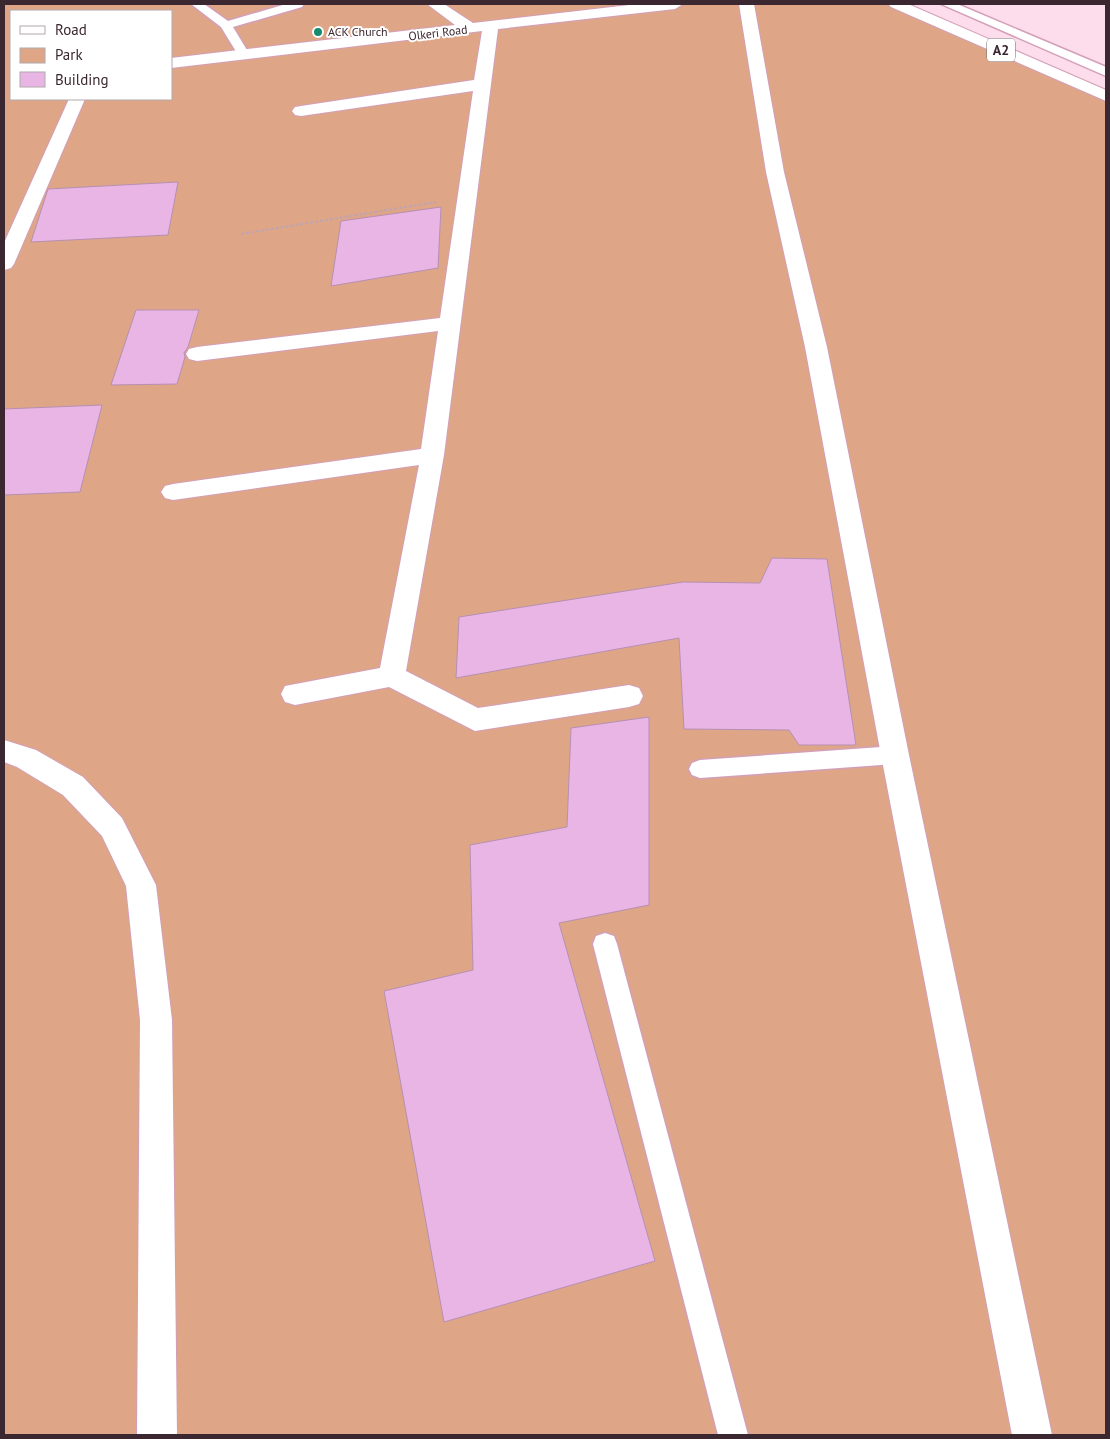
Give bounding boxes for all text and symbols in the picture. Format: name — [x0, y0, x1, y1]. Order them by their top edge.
legend — [10, 10, 172, 100]
text: Road — [55, 20, 87, 39]
street label: Olkeri Road — [408, 21, 468, 44]
place label: ACK Church — [328, 24, 388, 39]
marker: ACK Church — [312, 26, 324, 38]
road number: A2 — [987, 38, 1015, 62]
text: Park — [55, 45, 83, 64]
text: Building — [55, 70, 109, 89]

